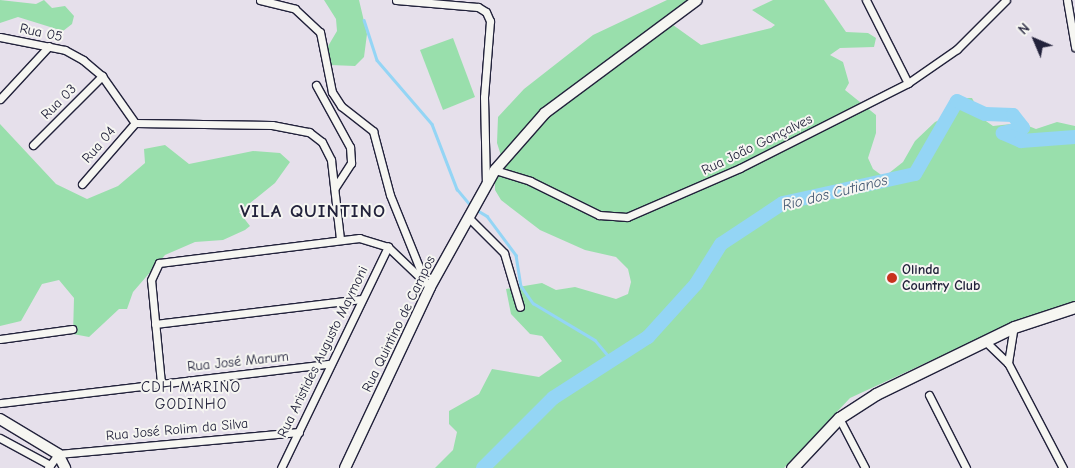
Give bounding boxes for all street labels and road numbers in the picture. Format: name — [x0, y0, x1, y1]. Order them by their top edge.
street label: Rua 05 — [18, 20, 64, 46]
street label: Rua 03 — [38, 81, 80, 123]
street label: Rua João Gonçalves — [699, 111, 815, 179]
street label: Rua 04 — [79, 123, 119, 167]
street label: Rua Quintino de Campos — [359, 253, 439, 395]
street label: Rua Aristides Augusto Maymoni — [274, 264, 372, 440]
street label: Rua José Marum — [186, 348, 290, 376]
street label: Rua José Rolim da Silva — [105, 415, 249, 445]

